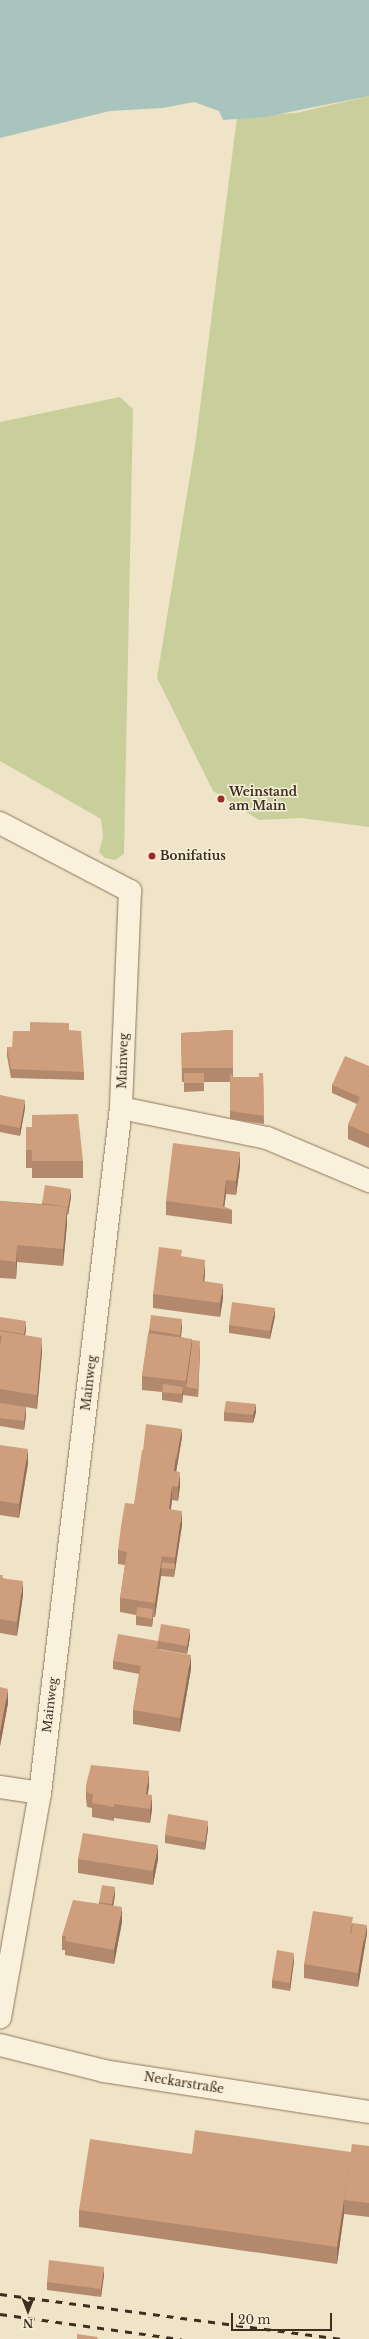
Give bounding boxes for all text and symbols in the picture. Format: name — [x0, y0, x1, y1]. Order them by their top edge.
place label: Weinstand am Main — [229, 785, 297, 813]
marker: Weinstand am Main — [216, 794, 226, 804]
place label: Bonifatius — [160, 849, 226, 863]
marker: Bonifatius — [147, 851, 157, 861]
street label: Mainweg — [115, 1033, 131, 1089]
street label: Mainweg — [78, 1354, 100, 1412]
street label: Mainweg — [39, 1676, 61, 1734]
street label: Neckarstraße — [143, 2070, 225, 2096]
north arrow — [8, 2291, 48, 2331]
scale bar — [233, 2305, 334, 2331]
text: 20 m — [238, 2312, 270, 2327]
text: N — [23, 2316, 33, 2330]

